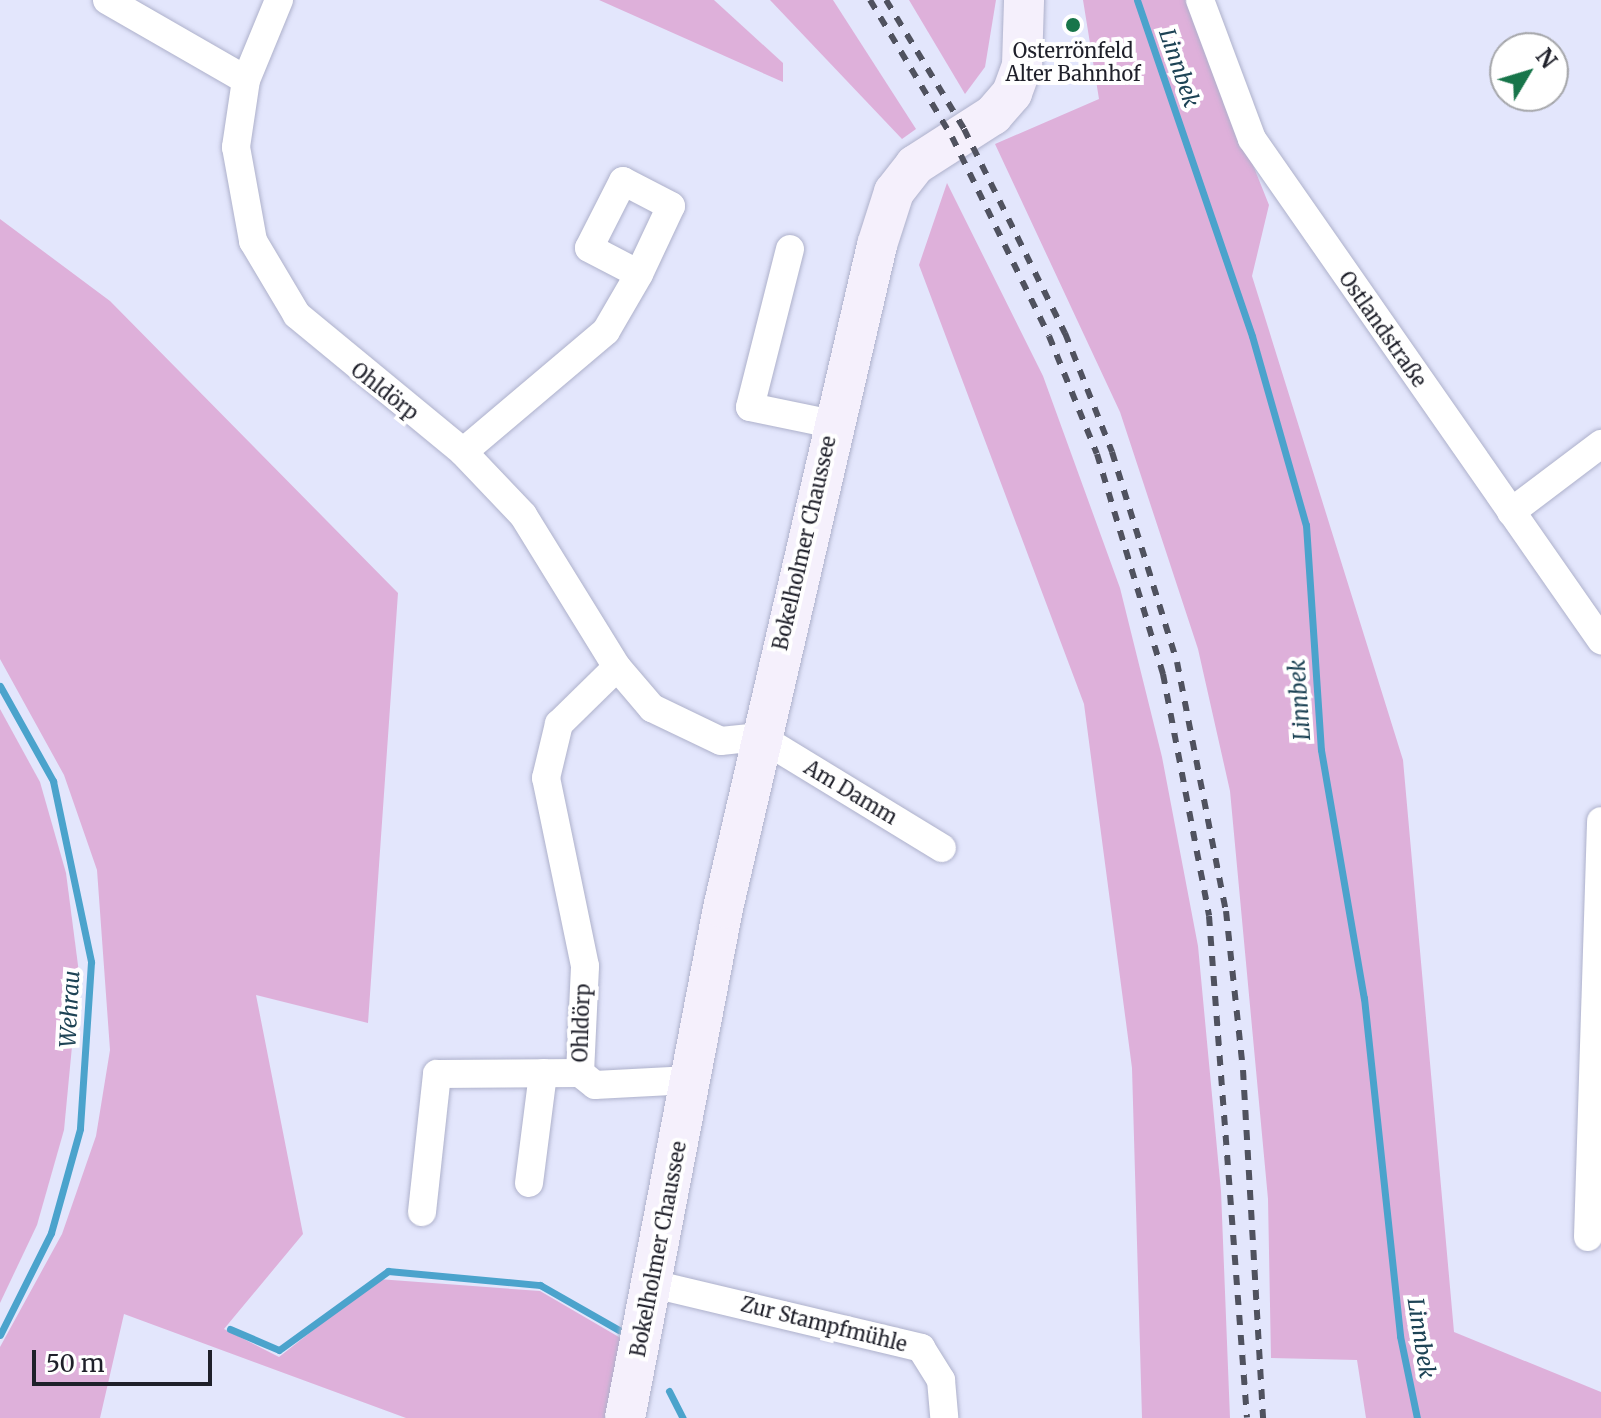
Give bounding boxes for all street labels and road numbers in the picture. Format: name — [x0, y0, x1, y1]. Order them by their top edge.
street label: Ostlandstraße — [1334, 267, 1432, 391]
street label: Ohldörp — [347, 357, 423, 425]
street label: Bokelholmer Chaussee — [768, 434, 840, 652]
street label: Am Damm — [800, 755, 902, 829]
street label: Ohldörp — [568, 983, 594, 1063]
street label: Bokelholmer Chaussee — [625, 1139, 691, 1359]
street label: Zur Stampfmühle — [739, 1292, 909, 1356]

